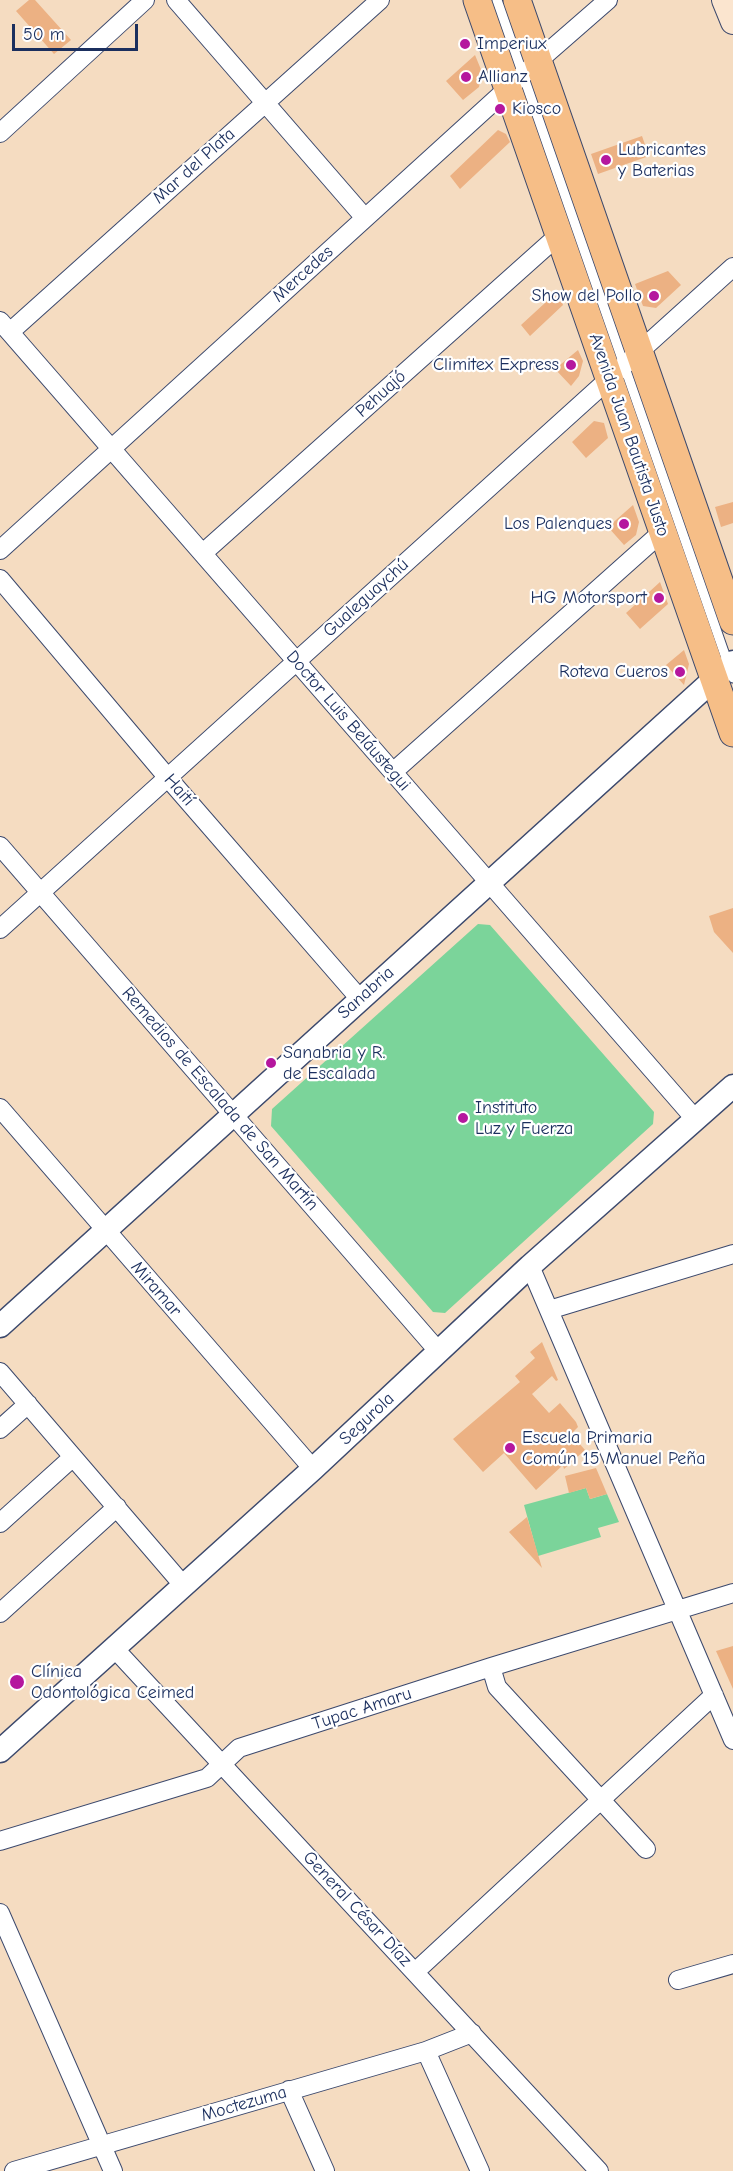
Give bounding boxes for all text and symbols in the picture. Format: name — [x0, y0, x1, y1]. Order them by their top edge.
scale bar — [15, 12, 141, 50]
text: 50 m — [23, 24, 65, 45]
place label: Imperiux — [477, 33, 546, 55]
marker: Imperiux — [458, 37, 472, 51]
place label: Allianz — [478, 66, 527, 88]
marker: Allianz — [459, 70, 473, 84]
place label: Kiosco — [512, 98, 561, 120]
marker: Kiosco — [493, 102, 507, 116]
street label: Mar del Plata — [148, 123, 240, 209]
place label: Lubricantes y Baterias — [618, 139, 706, 182]
marker: Lubricantes y Baterias — [599, 153, 613, 167]
street label: Mercedes — [268, 241, 338, 307]
place label: Show del Pollo — [531, 285, 642, 307]
marker: Show del Pollo — [647, 289, 661, 303]
street label: Avenida Juan Bautista Justo — [584, 331, 674, 539]
place label: Climitex Express — [433, 354, 559, 376]
marker: Climitex Express — [564, 358, 578, 372]
street label: Pehuajó — [351, 366, 411, 422]
place label: Los Palenques — [504, 513, 612, 535]
marker: Los Palenques — [617, 517, 631, 531]
street label: Gualeguaychú — [319, 554, 413, 642]
place label: HG Motorsport — [530, 587, 647, 609]
marker: HG Motorsport — [652, 591, 666, 605]
street label: Doctor Luis Beláustegui — [281, 646, 415, 796]
place label: Roteva Cueros — [559, 661, 668, 683]
marker: Roteva Cueros — [673, 665, 687, 679]
street label: Haití — [159, 769, 199, 811]
street label: Sanabria — [333, 962, 399, 1024]
street label: Remedios de Escalada de San Martín — [117, 983, 323, 1215]
place label: Sanabria y R. de Escalada — [283, 1042, 385, 1084]
marker: Sanabria y R. de Escalada — [264, 1056, 278, 1070]
place label: Instituto Luz y Fuerza — [475, 1097, 573, 1140]
marker: Instituto Luz y Fuerza — [456, 1111, 470, 1125]
street label: Miramar — [126, 1257, 186, 1321]
street label: Segurola — [335, 1388, 399, 1450]
place label: Escuela Primaria Común 15 Manuel Peña — [522, 1427, 706, 1470]
marker: Escuela Primaria Común 15 Manuel Peña — [503, 1441, 517, 1455]
place label: Clínica Odontológica Ceimed — [31, 1661, 194, 1704]
marker: Clínica Odontológica Ceimed — [8, 1673, 26, 1691]
street label: Tupac Amaru — [310, 1683, 414, 1735]
street label: General César Díaz — [298, 1847, 416, 1971]
street label: Moctezuma — [199, 2081, 289, 2127]

